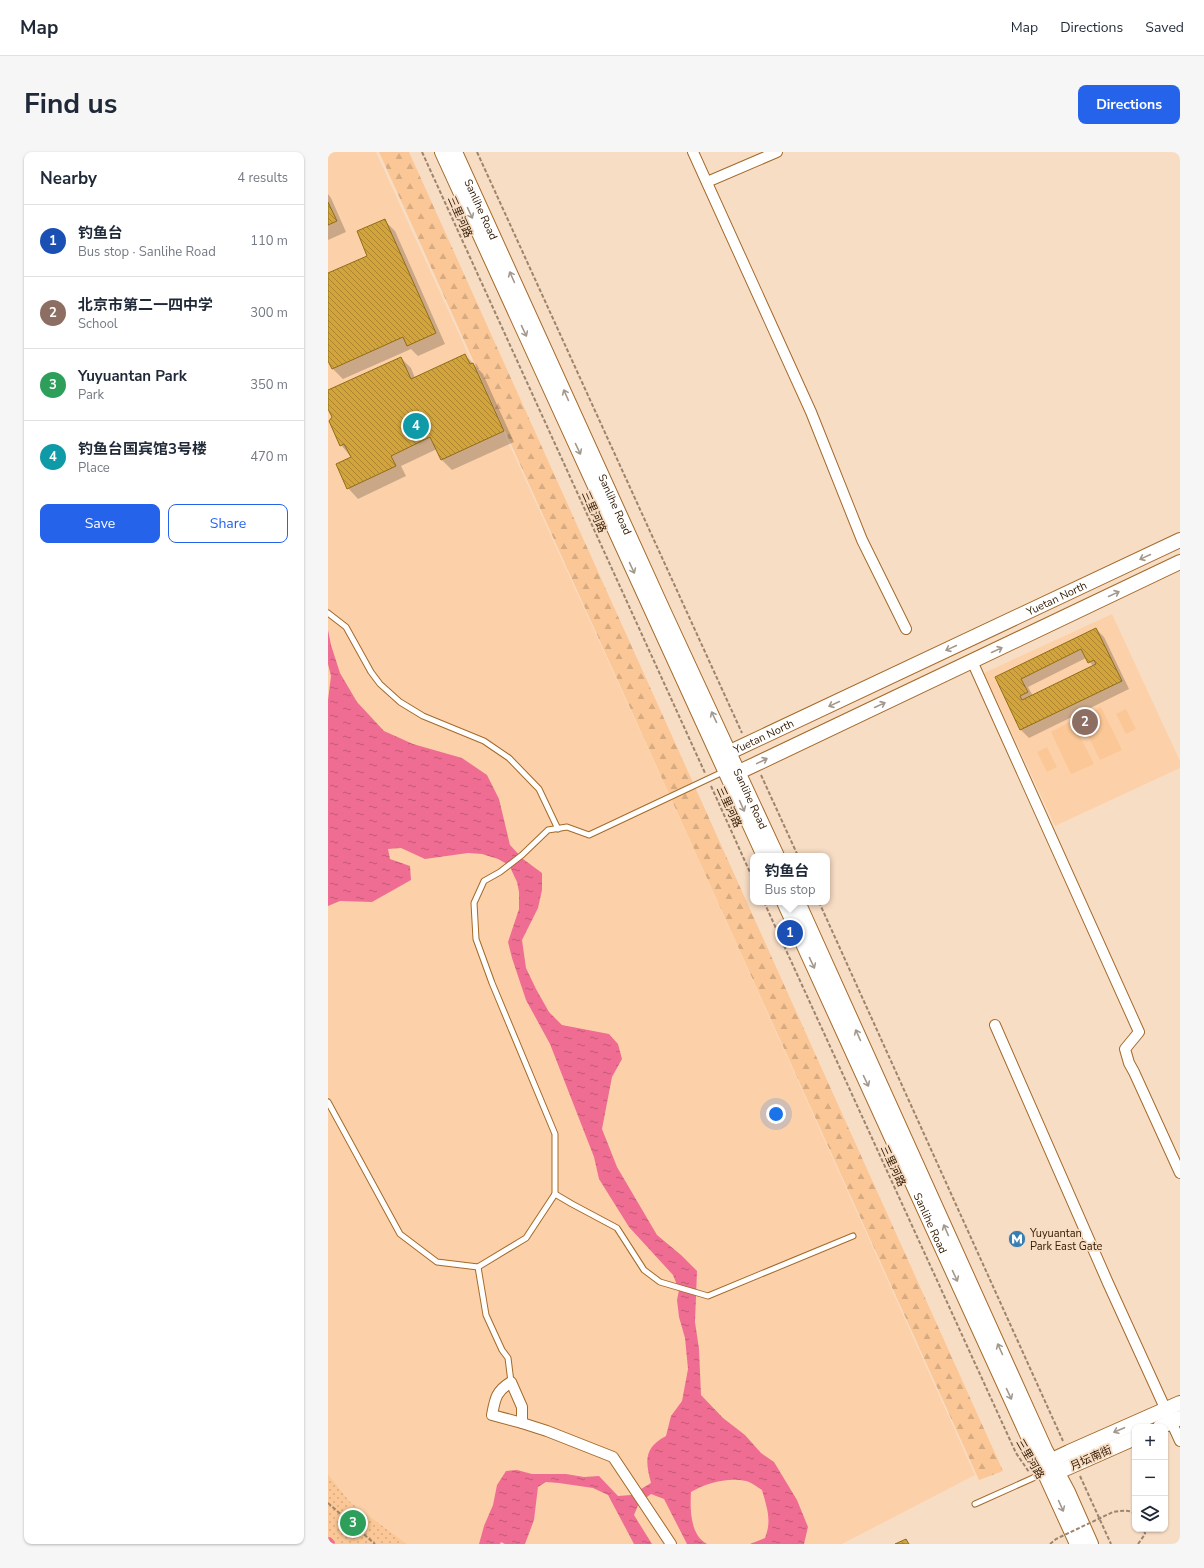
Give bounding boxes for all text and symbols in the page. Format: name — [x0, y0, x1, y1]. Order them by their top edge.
text: Map — [20, 15, 58, 41]
text: Map — [1011, 18, 1038, 37]
text: Directions — [1060, 18, 1123, 37]
text: Saved — [1145, 18, 1184, 37]
text: Find us — [24, 85, 118, 123]
button: Directions — [1078, 85, 1180, 124]
text: Nearby — [40, 167, 97, 190]
text: 4 results — [237, 169, 288, 187]
street label: Sanlihe Road — [461, 177, 501, 242]
street label: 三里河路 — [444, 194, 476, 240]
one-way arrow — [467, 207, 474, 219]
text: 钓鱼台 — [78, 223, 123, 243]
text: 1 — [49, 232, 57, 250]
text: 110 m — [250, 232, 288, 250]
text: Bus stop · Sanlihe Road — [78, 243, 216, 261]
one-way arrow — [508, 271, 515, 283]
text: 北京市第二一四中学 — [78, 295, 213, 315]
text: 2 — [49, 304, 57, 322]
text: 300 m — [250, 304, 288, 322]
text: School — [78, 315, 118, 333]
one-way arrow — [521, 325, 528, 337]
text: Yuyuantan Park — [78, 366, 187, 386]
text: 3 — [49, 376, 57, 394]
text: 350 m — [250, 376, 288, 394]
text: Park — [78, 386, 104, 404]
one-way arrow — [562, 390, 569, 402]
pin: 4 — [403, 411, 429, 441]
text: 钓鱼台国宾馆3号楼 — [78, 439, 207, 459]
one-way arrow — [575, 443, 582, 455]
text: 4 — [49, 448, 57, 466]
text: 470 m — [250, 448, 288, 466]
text: Place — [78, 459, 110, 477]
street label: Sanlihe Road — [595, 472, 635, 537]
street label: 三里河路 — [578, 489, 610, 535]
button: Save — [40, 504, 160, 543]
button: Share — [168, 504, 288, 543]
one-way arrow — [1139, 554, 1151, 561]
one-way arrow — [629, 561, 636, 573]
street label: Yuetan North — [1023, 577, 1089, 619]
one-way arrow — [1108, 590, 1120, 597]
one-way arrow — [946, 645, 958, 652]
one-way arrow — [991, 646, 1003, 653]
one-way arrow — [828, 701, 840, 708]
one-way arrow — [873, 701, 885, 708]
pin: 2 — [1072, 707, 1098, 737]
one-way arrow — [710, 711, 717, 723]
street label: Yuetan North — [730, 716, 796, 757]
one-way arrow — [756, 757, 768, 764]
street label: Sanlihe Road — [730, 766, 771, 831]
street label: 三里河路 — [713, 784, 745, 830]
one-way arrow — [739, 800, 746, 812]
popup — [750, 853, 830, 905]
text: 钓鱼台 — [764, 861, 809, 881]
text: Bus stop — [764, 881, 816, 899]
pin: 1 — [777, 918, 803, 948]
one-way arrow — [808, 957, 816, 969]
one-way arrow — [854, 1030, 861, 1042]
one-way arrow — [862, 1075, 870, 1087]
your location — [766, 1104, 786, 1124]
street label: 三里河路 — [877, 1143, 909, 1189]
street label: Sanlihe Road — [910, 1190, 951, 1256]
one-way arrow — [942, 1225, 949, 1237]
place label: Yuyuantan Park East Gate — [1029, 1226, 1102, 1254]
metro station icon: Yuyuantan Park East Gate — [1007, 1229, 1027, 1249]
one-way arrow — [951, 1270, 959, 1282]
one-way arrow — [996, 1343, 1003, 1355]
one-way arrow — [1005, 1388, 1013, 1400]
map controls — [1132, 1424, 1168, 1532]
button: + — [1132, 1424, 1168, 1460]
one-way arrow — [1113, 1427, 1125, 1434]
street label: 三里河路 — [1013, 1436, 1047, 1482]
street label: 月坛南街 — [1068, 1442, 1114, 1474]
button: − — [1132, 1460, 1168, 1496]
button: layers — [1132, 1496, 1168, 1532]
one-way arrow — [1058, 1500, 1065, 1512]
pin: 3 — [340, 1508, 366, 1538]

